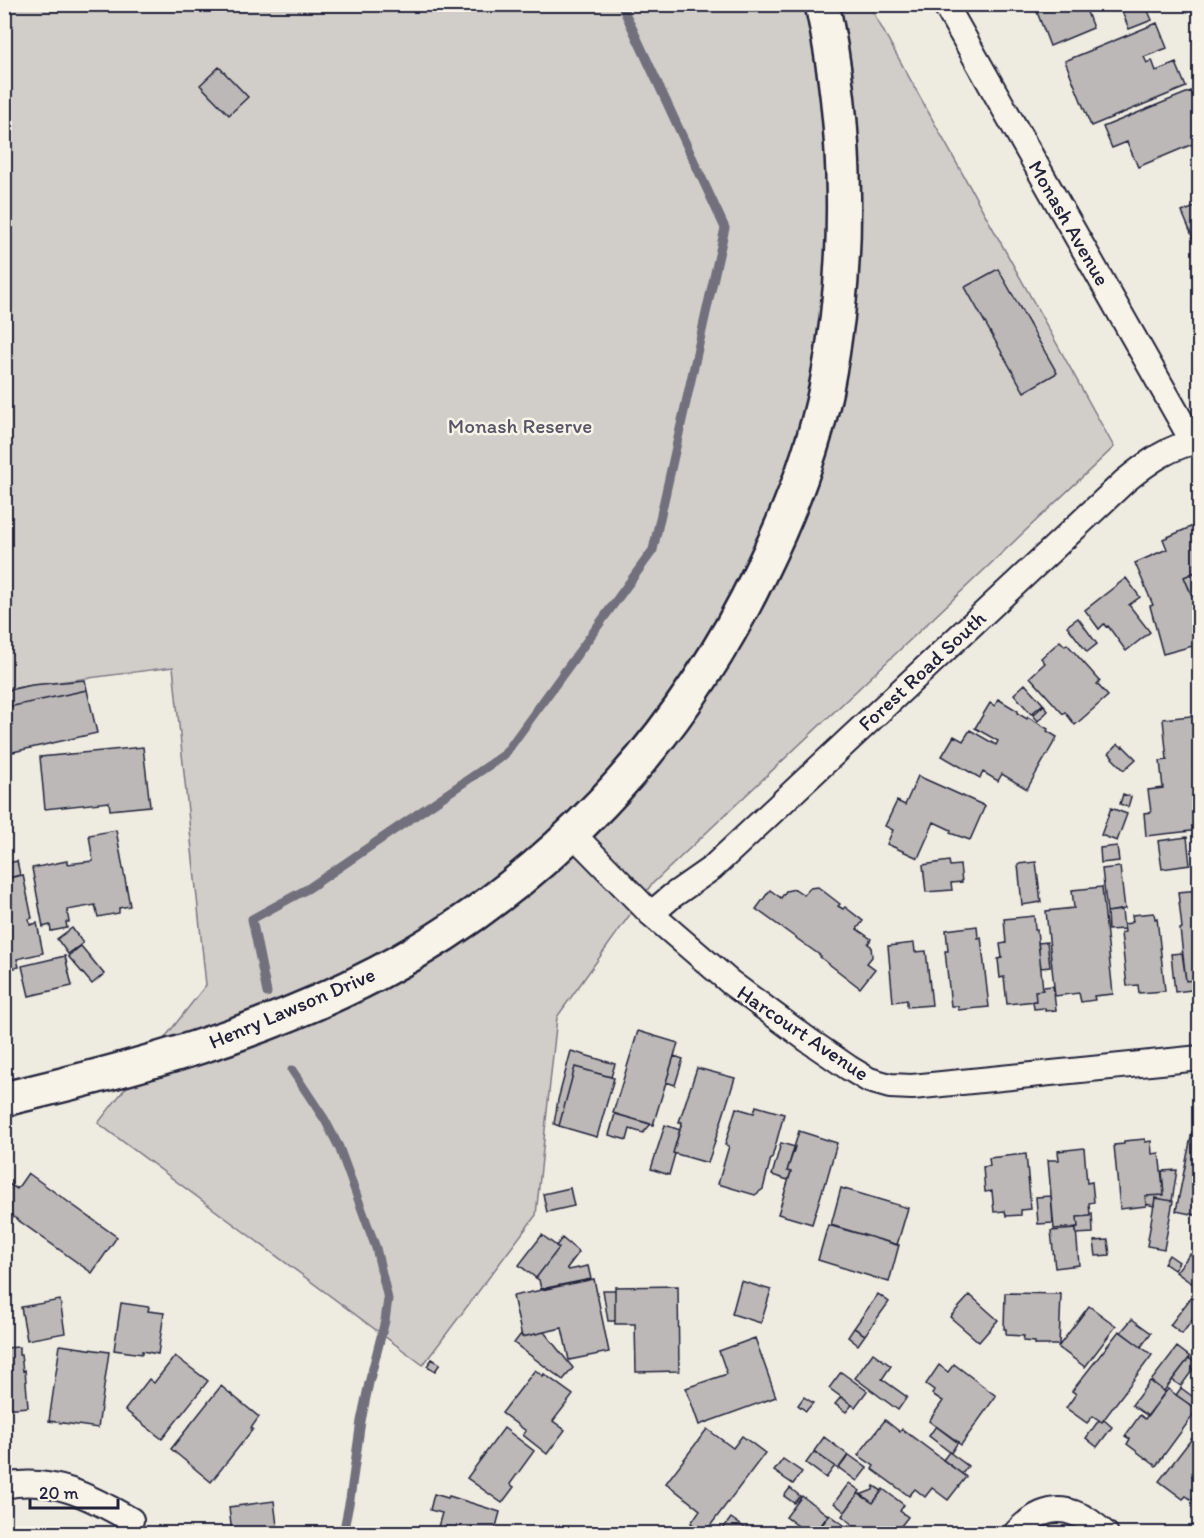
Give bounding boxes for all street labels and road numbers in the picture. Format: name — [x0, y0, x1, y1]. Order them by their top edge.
street label: Monash Avenue — [1023, 156, 1115, 290]
street label: Forest Road South — [853, 605, 990, 736]
street label: Henry Lawson Drive — [205, 961, 379, 1054]
street label: Harcourt Avenue — [733, 979, 874, 1086]

